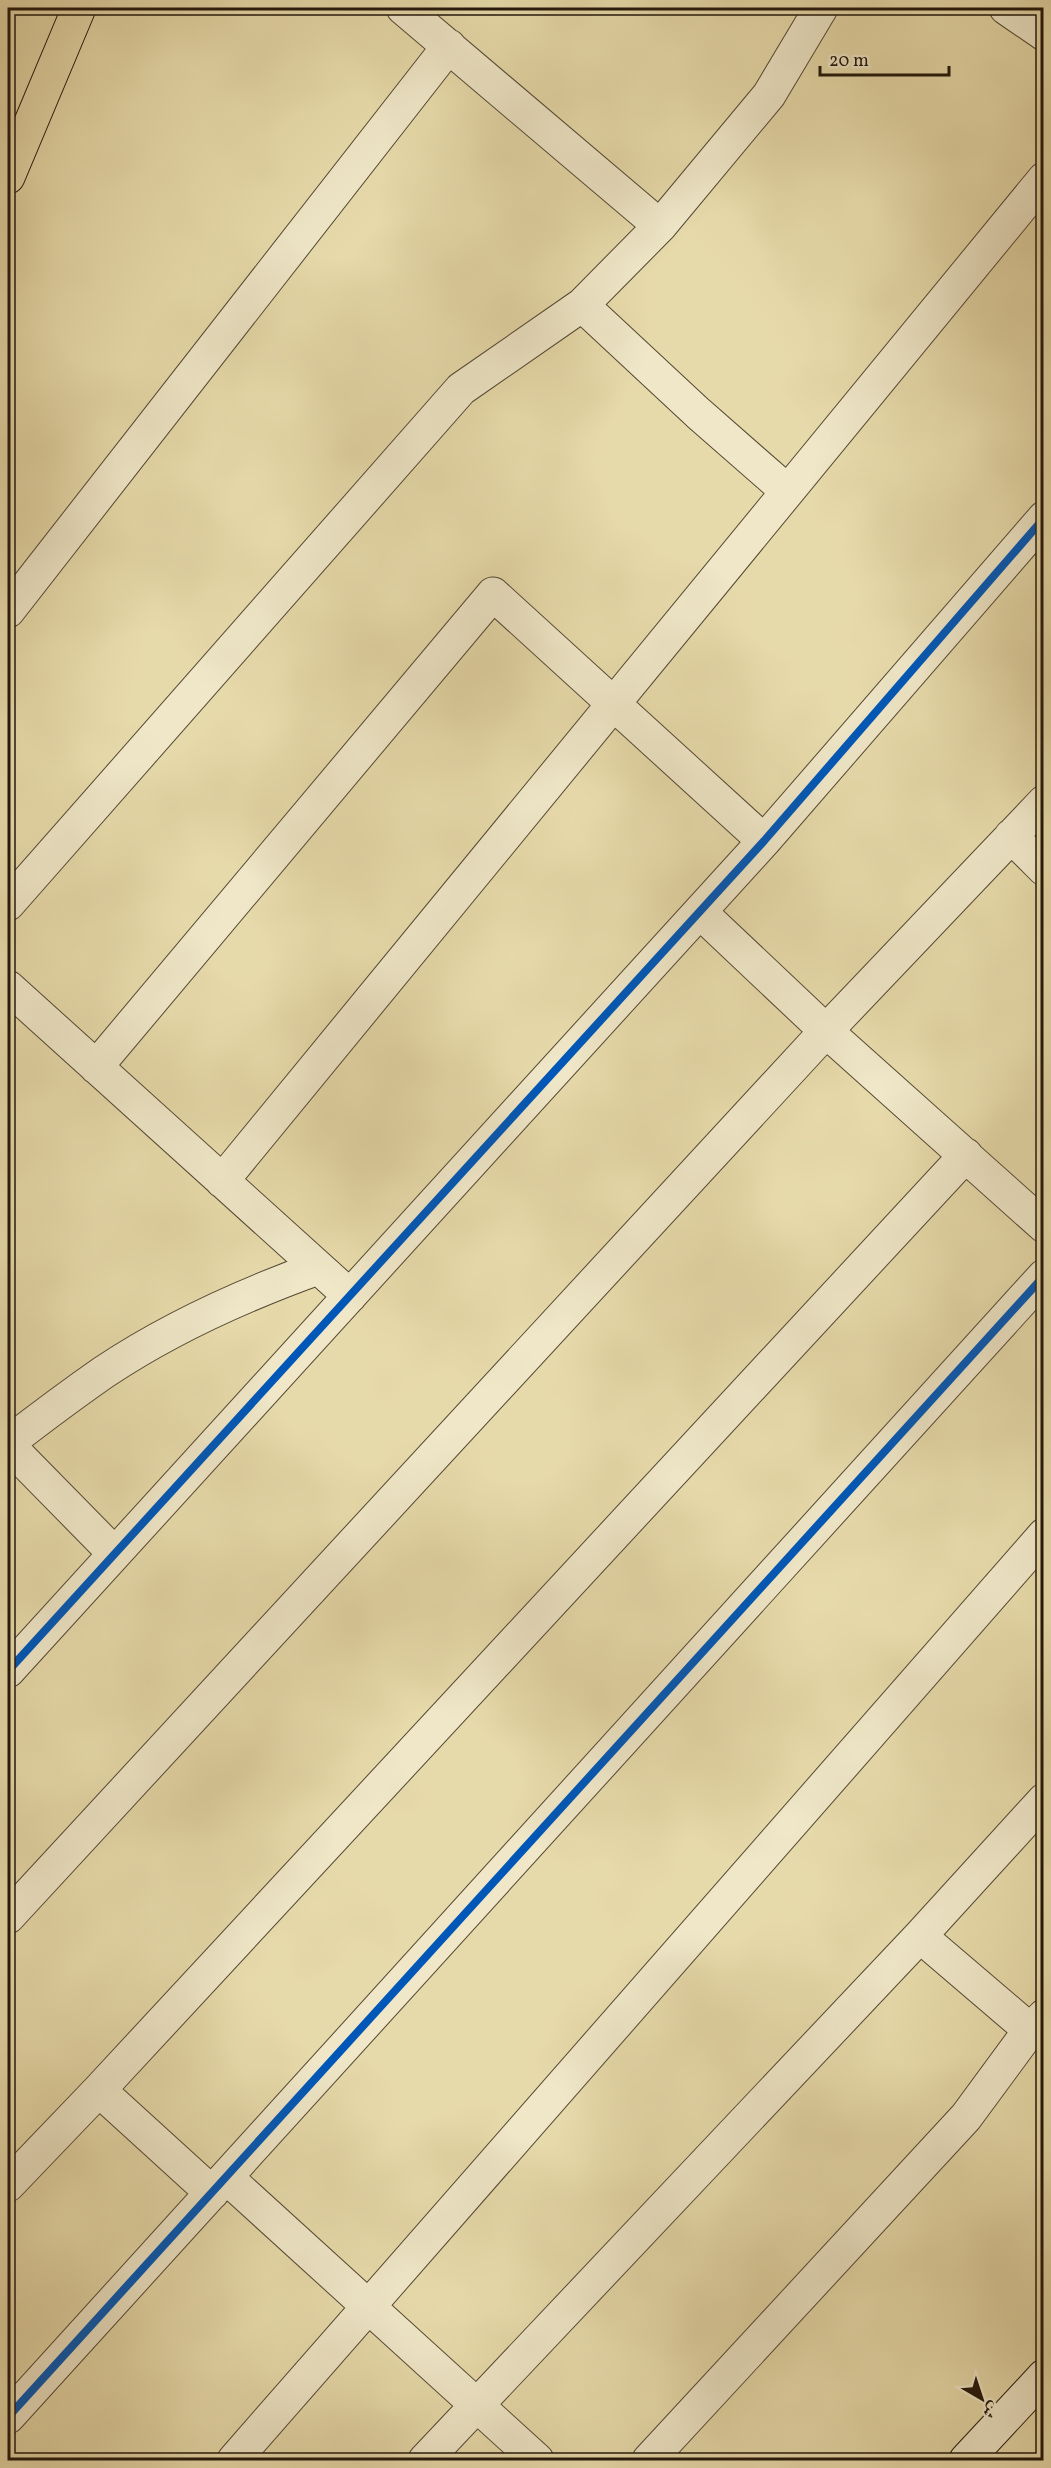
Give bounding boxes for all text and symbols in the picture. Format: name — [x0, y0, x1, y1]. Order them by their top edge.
scale bar — [820, 39, 949, 77]
text: 20 m — [829, 49, 869, 74]
north arrow — [952, 2369, 1012, 2429]
text: ش — [977, 2396, 1003, 2423]

